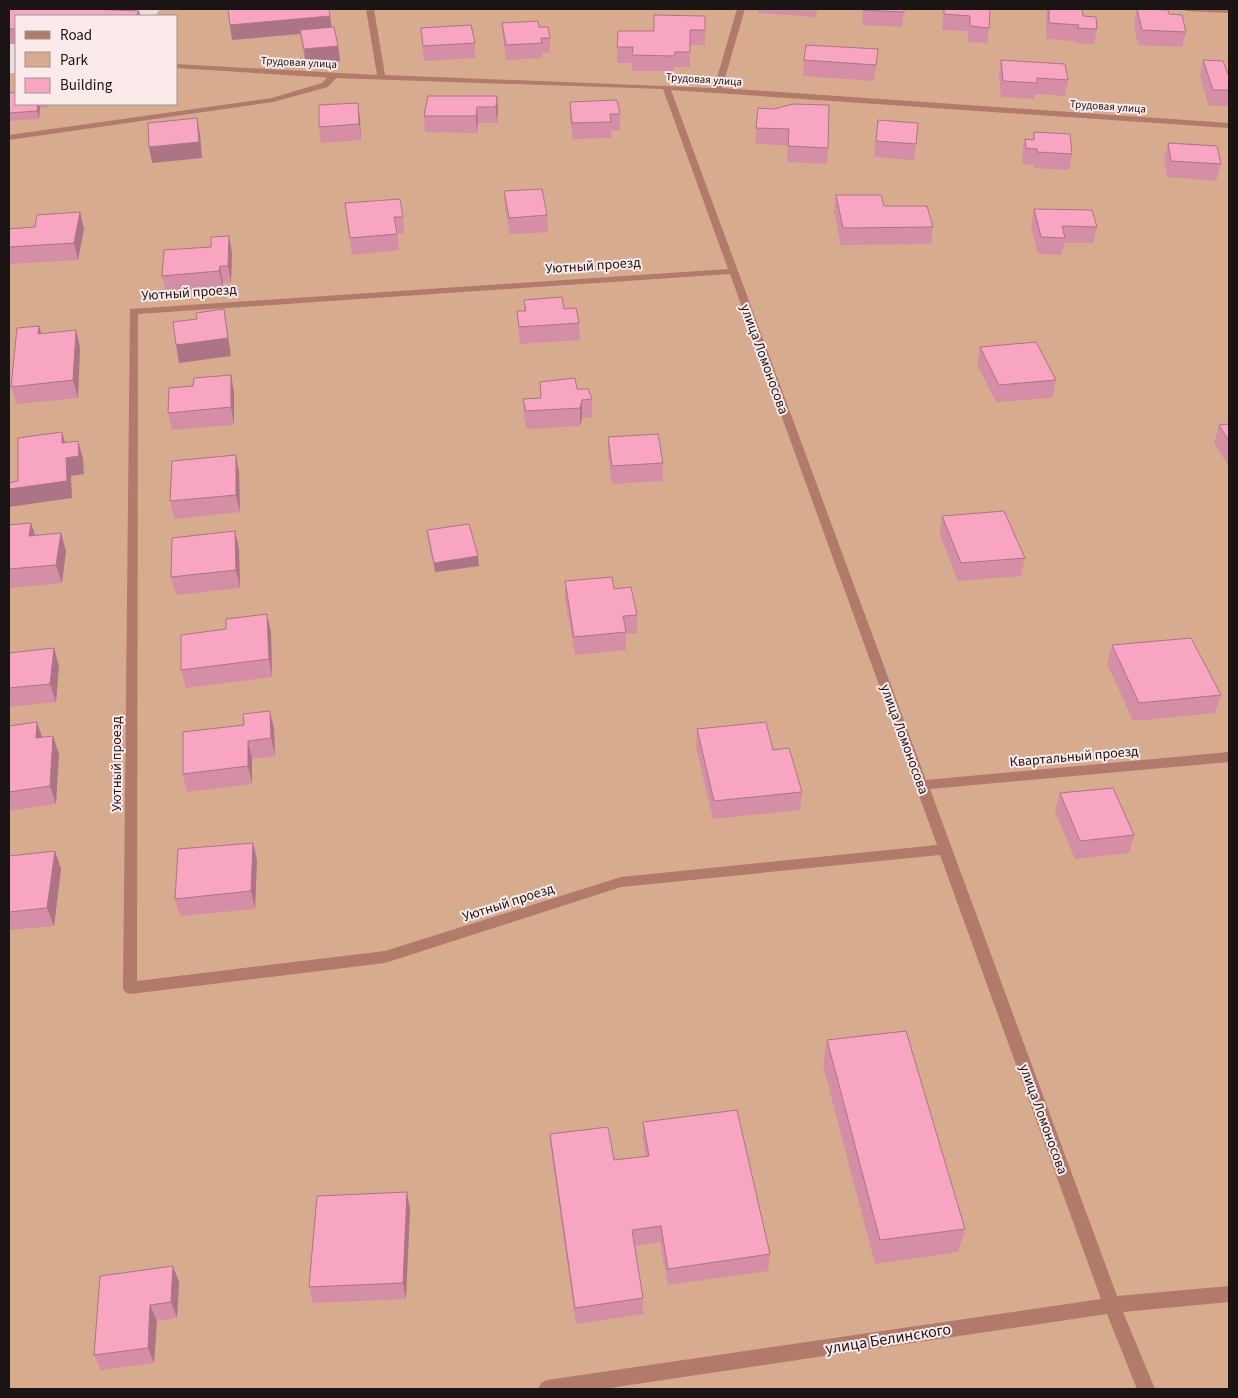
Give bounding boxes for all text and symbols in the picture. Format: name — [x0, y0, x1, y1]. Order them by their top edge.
legend — [15, 15, 178, 105]
text: Road — [60, 25, 92, 46]
text: Park — [60, 50, 89, 71]
street label: Трудовая улица — [261, 53, 337, 72]
street label: Трудовая улица — [665, 69, 742, 90]
text: Building — [60, 75, 113, 96]
street label: Трудовая улица — [1069, 96, 1146, 117]
street label: Уютный проезд — [545, 253, 642, 279]
street label: Уютный проезд — [141, 280, 238, 306]
street label: улица Ломоносова — [735, 302, 793, 417]
street label: улица Ломоносова — [875, 682, 933, 797]
street label: Уютный проезд — [107, 716, 127, 812]
street label: Квартальный проезд — [1009, 741, 1140, 773]
street label: Уютный проезд — [460, 879, 557, 927]
street label: улица Ломоносова — [1014, 1062, 1072, 1177]
street label: улица Белинского — [824, 1318, 953, 1360]

